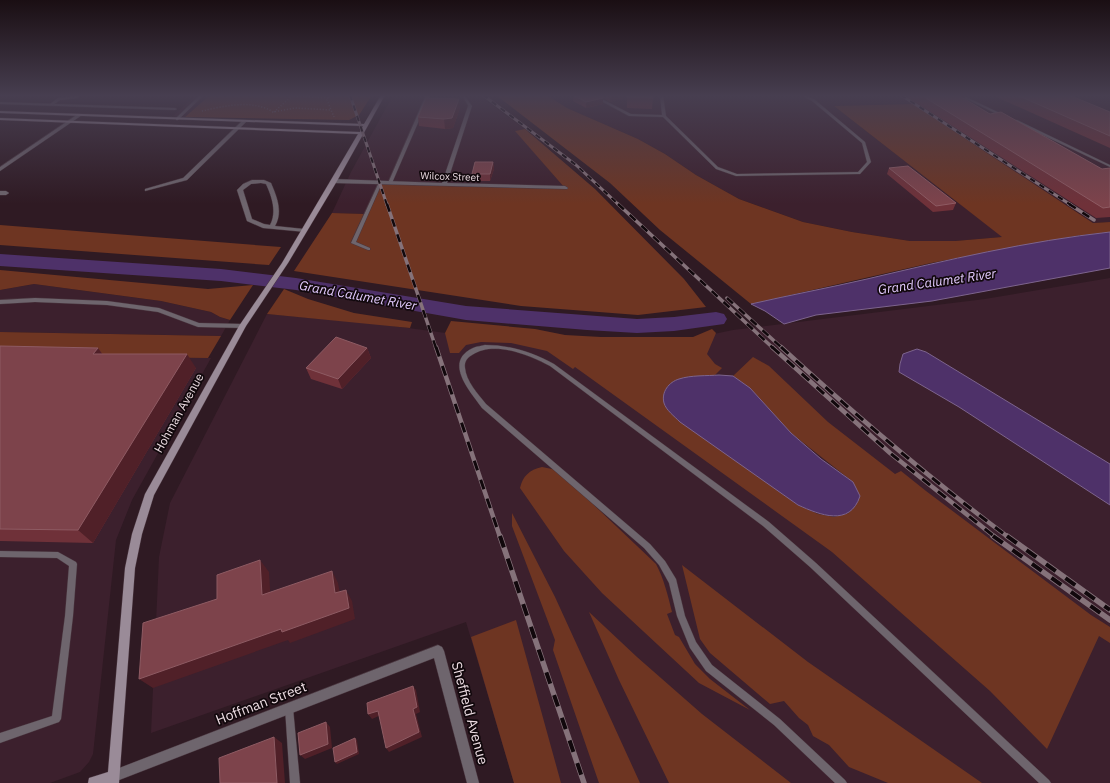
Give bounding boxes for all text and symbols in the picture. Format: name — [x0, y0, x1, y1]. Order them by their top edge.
street label: Wilcox Street — [420, 169, 480, 184]
water label: Grand Calumet River — [877, 265, 998, 298]
water label: Grand Calumet River — [298, 277, 419, 314]
street label: Hohman Avenue — [151, 370, 207, 455]
street label: Sheffield Avenue — [448, 660, 492, 767]
street label: Hoffman Street — [213, 677, 309, 729]

